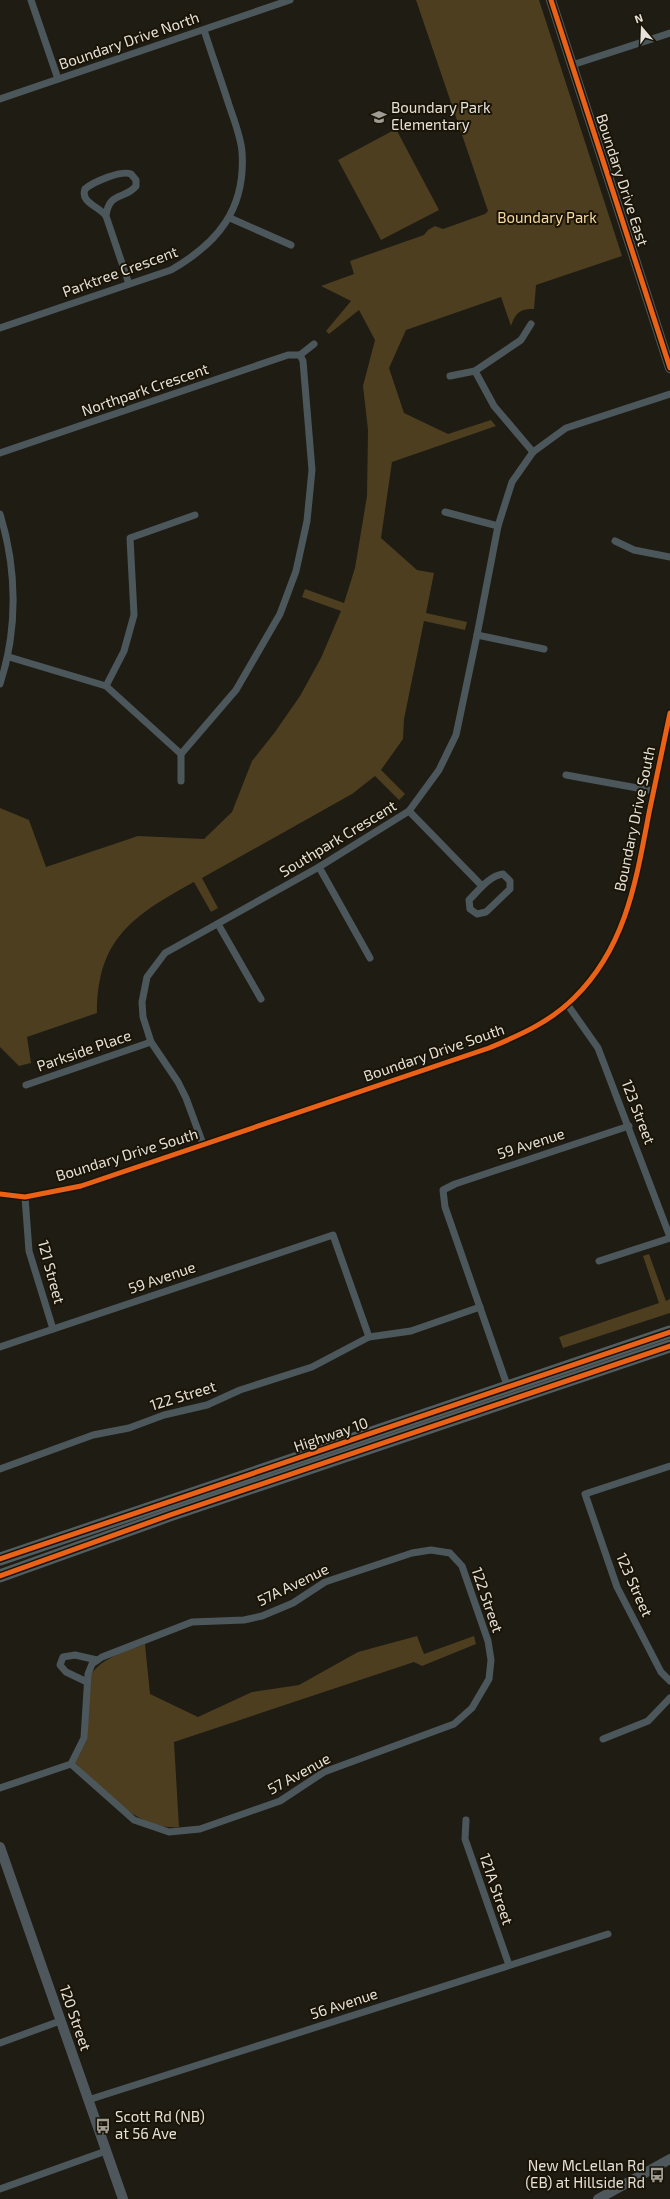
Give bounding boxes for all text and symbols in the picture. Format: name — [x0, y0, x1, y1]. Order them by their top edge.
street label: Boundary Drive North — [56, 8, 201, 73]
north arrow — [622, 8, 662, 48]
text: N — [633, 11, 645, 26]
place label: Boundary Park Elementary — [391, 98, 491, 133]
school or university icon: Boundary Park Elementary — [370, 108, 388, 126]
street label: Boundary Drive East — [593, 111, 653, 248]
park label: Boundary Park — [497, 208, 597, 226]
street label: Parktree Crescent — [60, 242, 180, 300]
street label: Northpark Crescent — [79, 359, 211, 419]
street label: Boundary Drive South — [610, 745, 658, 893]
street label: Southpark Crescent — [276, 796, 400, 880]
street label: Boundary Drive South — [361, 1019, 506, 1085]
street label: Parkside Place — [34, 1025, 133, 1075]
street label: 123 Street — [618, 1077, 660, 1147]
street label: Boundary Drive South — [53, 1124, 200, 1184]
street label: 59 Avenue — [495, 1124, 567, 1162]
street label: 121 Street — [35, 1238, 69, 1306]
street label: 59 Avenue — [126, 1257, 198, 1297]
street label: 122 Street — [148, 1376, 218, 1414]
street label: Highway 10 — [291, 1413, 370, 1455]
street label: 123 Street — [613, 1550, 657, 1619]
street label: 57A Avenue — [254, 1559, 331, 1609]
street label: 122 Street — [468, 1565, 508, 1635]
street label: 57 Avenue — [264, 1749, 333, 1798]
street label: 121A Street — [476, 1851, 518, 1927]
street label: 120 Street — [56, 1982, 96, 2053]
street label: 56 Avenue — [308, 1984, 380, 2022]
place label: Scott Rd (NB) at 56 Ave — [115, 2107, 205, 2142]
bus stop icon: Scott Rd (NB) at 56 Ave — [94, 2117, 112, 2135]
place label: New McLellan Rd (EB) at Hillside Rd — [525, 2156, 645, 2191]
bus stop icon: New McLellan Rd (EB) at Hillside Rd — [648, 2166, 666, 2184]

